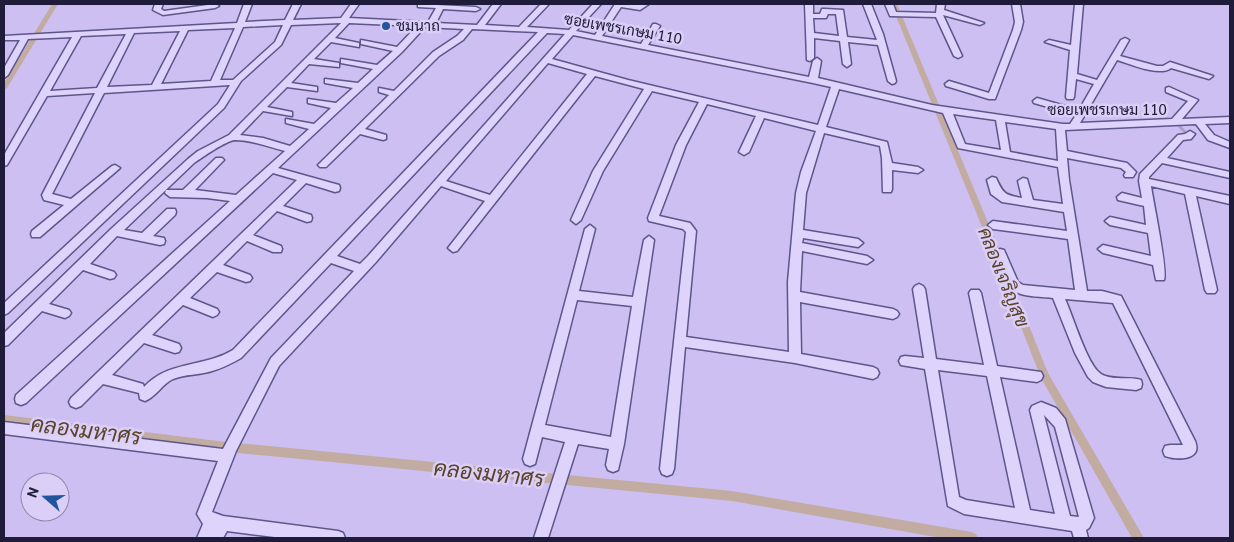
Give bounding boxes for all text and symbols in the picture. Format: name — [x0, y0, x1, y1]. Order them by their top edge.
street label: ซอยเพชรเกษม 110 — [563, 8, 684, 47]
place label: ชมนาถ — [396, 15, 440, 34]
marker: ชมนาถ — [380, 20, 392, 32]
street label: ซอยเพชรเกษม 110 — [1047, 99, 1167, 118]
water label: คลองเจริญสุข — [972, 223, 1036, 331]
water label: คลองมหาศร — [29, 408, 144, 450]
water label: คลองมหาศร — [432, 452, 547, 492]
north arrow — [20, 472, 70, 522]
text: N — [22, 485, 42, 500]

